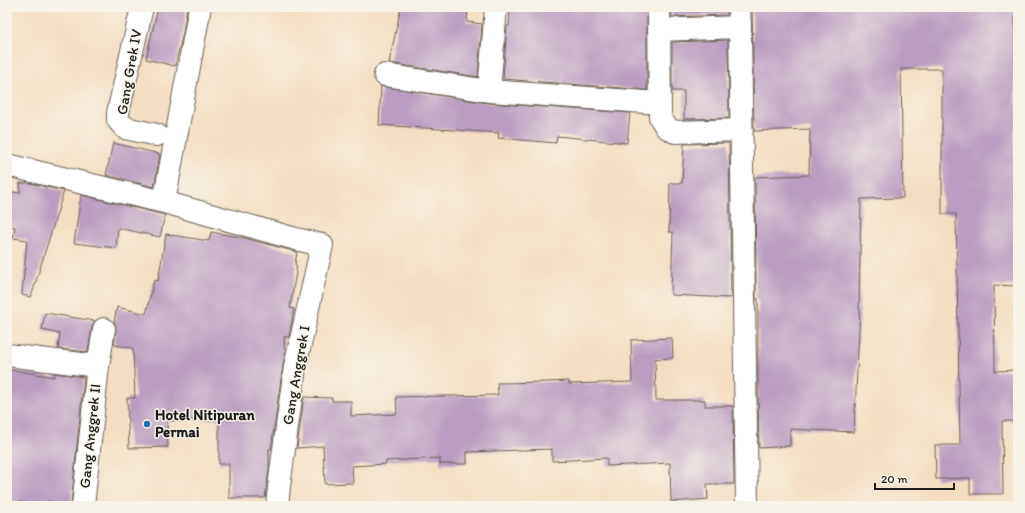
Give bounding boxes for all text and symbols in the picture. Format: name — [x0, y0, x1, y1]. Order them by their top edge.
street label: Gang Grek IV — [113, 28, 145, 116]
street label: Gang Anggrek I — [278, 324, 314, 426]
street label: Gang Anggrek II — [76, 383, 104, 489]
place label: Hotel Nitipuran Permai — [155, 406, 255, 441]
marker: Hotel Nitipuran Permai — [142, 419, 152, 429]
scale bar — [875, 465, 954, 491]
text: 20 m — [881, 472, 908, 486]

